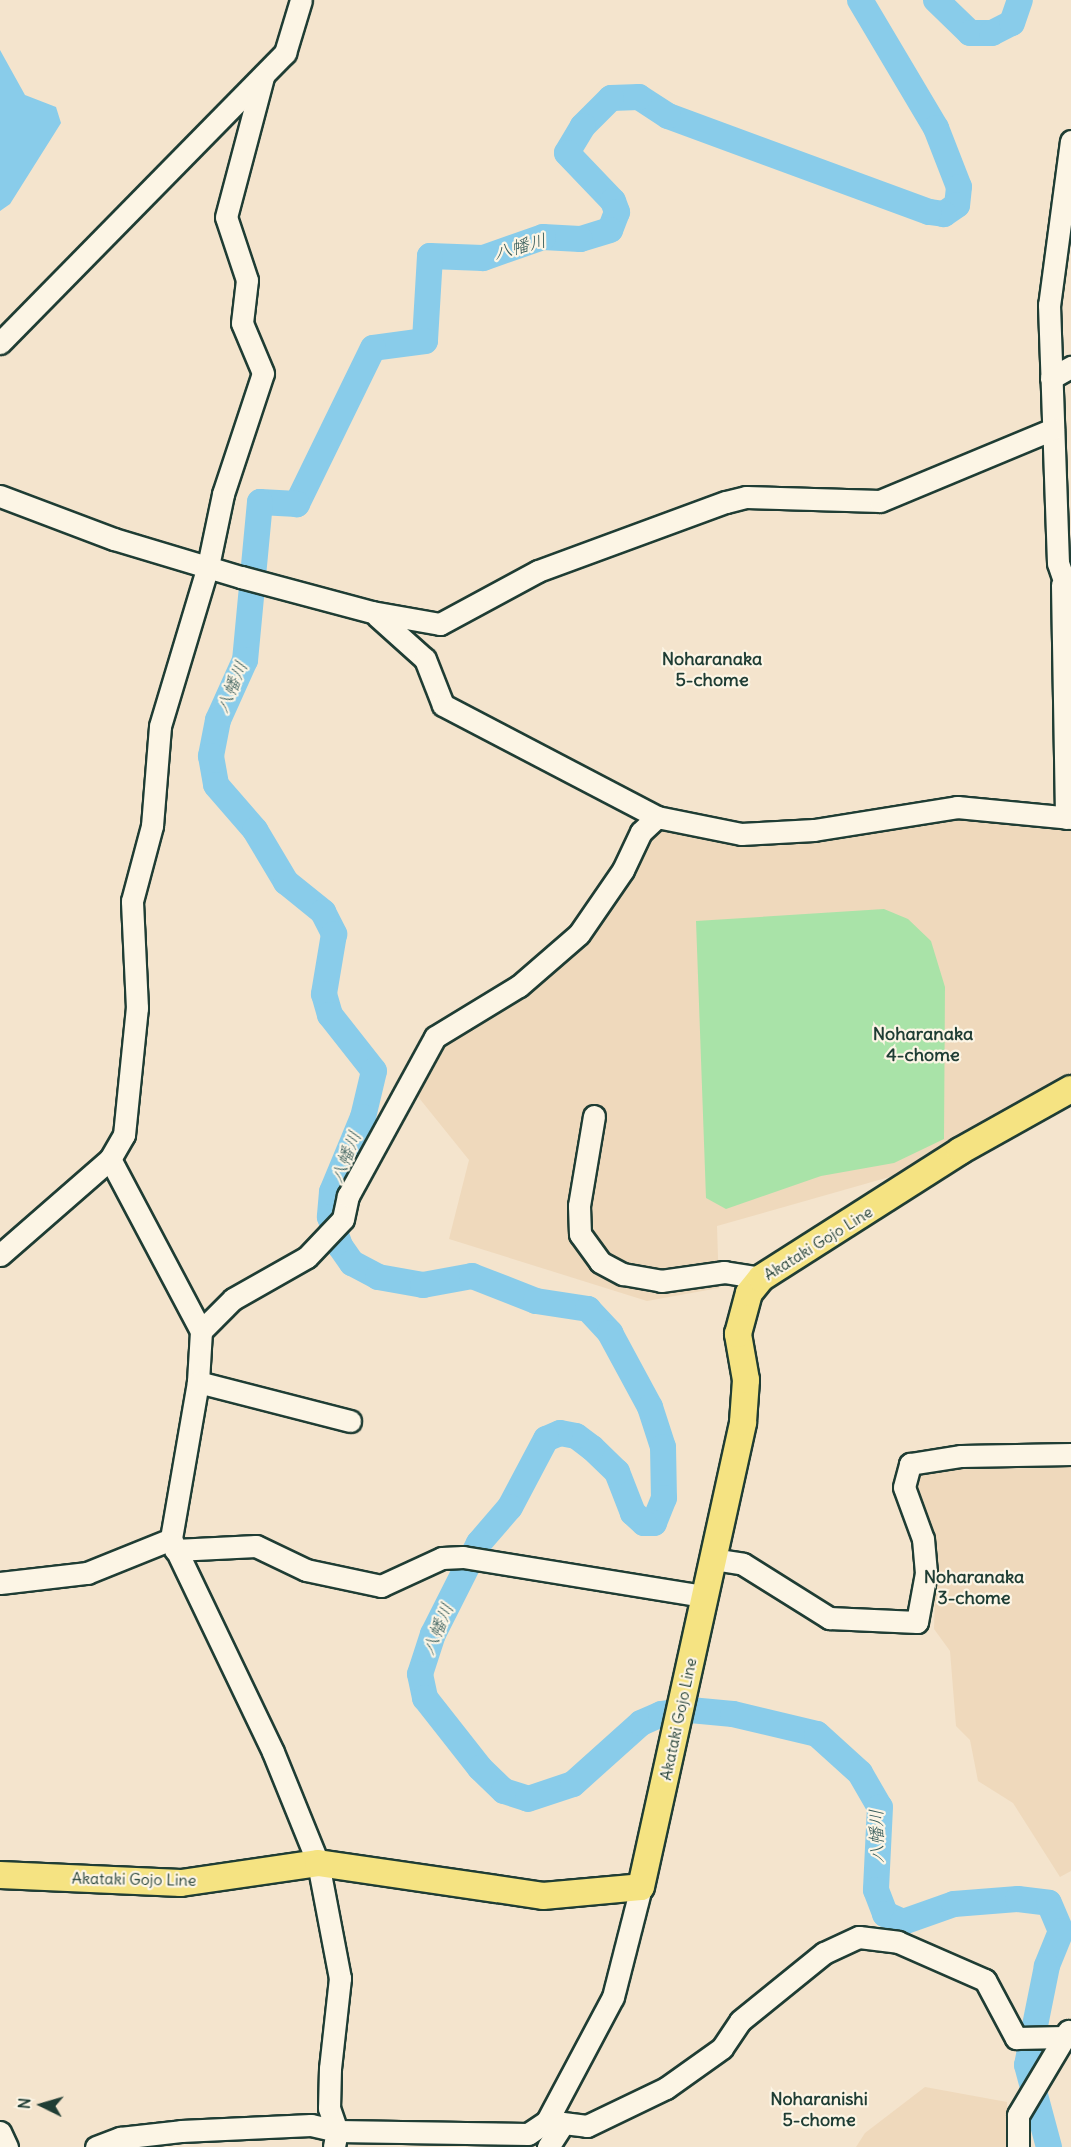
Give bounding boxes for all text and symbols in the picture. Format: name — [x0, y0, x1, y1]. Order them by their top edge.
water label: 八幡川 — [491, 230, 549, 264]
district label: Noharanaka 5-chome — [662, 649, 762, 692]
water label: 八幡川 — [212, 658, 252, 716]
district label: Noharanaka 4-chome — [873, 1024, 973, 1066]
water label: 八幡川 — [326, 1128, 366, 1186]
street label: Akataki Gojo Line — [760, 1202, 876, 1284]
district label: Noharanaka 3-chome — [924, 1567, 1024, 1610]
water label: 八幡川 — [418, 1600, 458, 1658]
street label: Akataki Gojo Line — [656, 1656, 700, 1782]
water label: 八幡川 — [866, 1809, 888, 1863]
street label: Akataki Gojo Line — [72, 1868, 196, 1890]
north arrow — [12, 2075, 72, 2135]
district label: Noharanishi 5-chome — [770, 2089, 868, 2132]
text: N — [14, 2097, 35, 2110]

